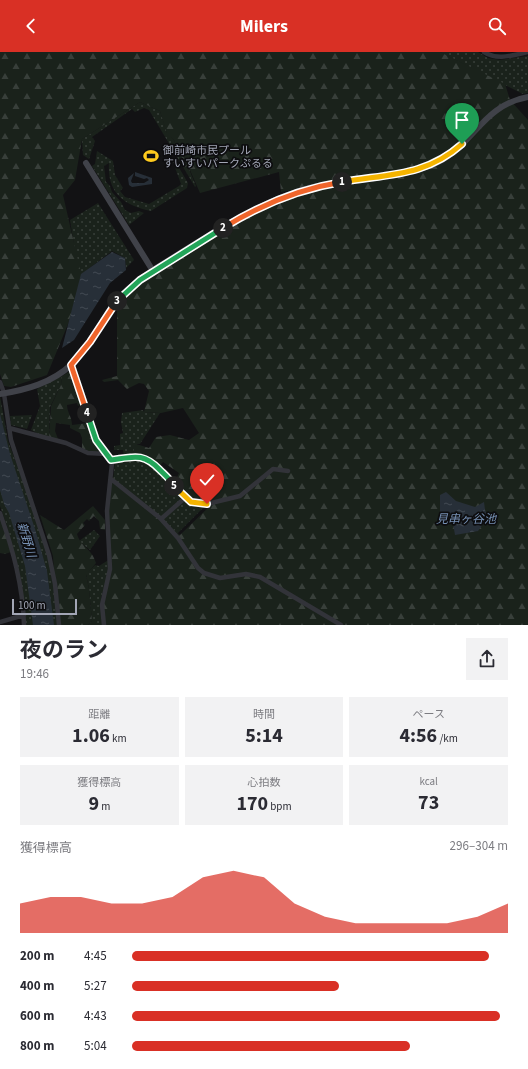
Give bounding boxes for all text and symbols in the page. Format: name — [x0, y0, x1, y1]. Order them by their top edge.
text: Milers — [240, 14, 288, 39]
icon: back — [20, 15, 42, 37]
icon: search — [486, 15, 508, 37]
pin — [445, 103, 479, 144]
icon: arrive — [451, 109, 473, 131]
place label: 御前崎市民プール すいすいパークぷるる — [162, 143, 273, 171]
sports icon: 御前崎市民プール すいすいパークぷるる — [142, 147, 160, 165]
pin: 1 — [332, 172, 352, 192]
text: 1 — [339, 174, 345, 189]
pin: 2 — [213, 218, 233, 238]
text: 2 — [220, 220, 226, 235]
pin: 3 — [107, 291, 127, 311]
text: 3 — [114, 293, 120, 308]
pin: 4 — [77, 403, 97, 423]
text: 4 — [84, 405, 90, 420]
pin — [190, 463, 224, 504]
icon: check — [196, 469, 218, 491]
pin: 5 — [164, 476, 184, 496]
text: 5 — [171, 478, 177, 493]
water label: 見串ヶ谷池 — [436, 511, 497, 528]
water label: 新野川 — [13, 520, 40, 562]
scale bar — [12, 597, 77, 616]
text: 100 m — [18, 598, 46, 613]
text: 夜のラン — [20, 634, 108, 666]
button: share — [466, 638, 508, 680]
text: 19:46 — [20, 665, 49, 683]
text: 距離 — [88, 707, 110, 722]
text: 時間 — [253, 707, 275, 722]
text: ペース — [412, 707, 445, 722]
text: 1.06 — [72, 722, 110, 750]
text: 5:14 — [245, 722, 283, 750]
text: 4:56 — [400, 722, 437, 750]
text: km — [110, 731, 127, 746]
text: /km — [437, 731, 458, 746]
text: kcal — [419, 774, 438, 789]
text: 獲得標高 — [77, 775, 121, 790]
text: 心拍数 — [247, 775, 280, 790]
text: 73 — [418, 789, 439, 817]
text: 9 — [88, 790, 99, 818]
text: 170 — [236, 790, 268, 818]
text: m — [99, 799, 110, 814]
text: bpm — [268, 799, 292, 814]
text: 296–304 m — [450, 837, 508, 855]
text: 獲得標高 — [20, 839, 72, 857]
text: 200 m — [20, 947, 54, 965]
text: 4:45 — [84, 947, 107, 965]
text: 400 m — [20, 977, 54, 995]
text: 5:27 — [84, 977, 107, 995]
text: 600 m — [20, 1007, 54, 1025]
text: 4:43 — [84, 1007, 107, 1025]
text: 800 m — [20, 1037, 54, 1055]
text: 5:04 — [84, 1037, 107, 1055]

